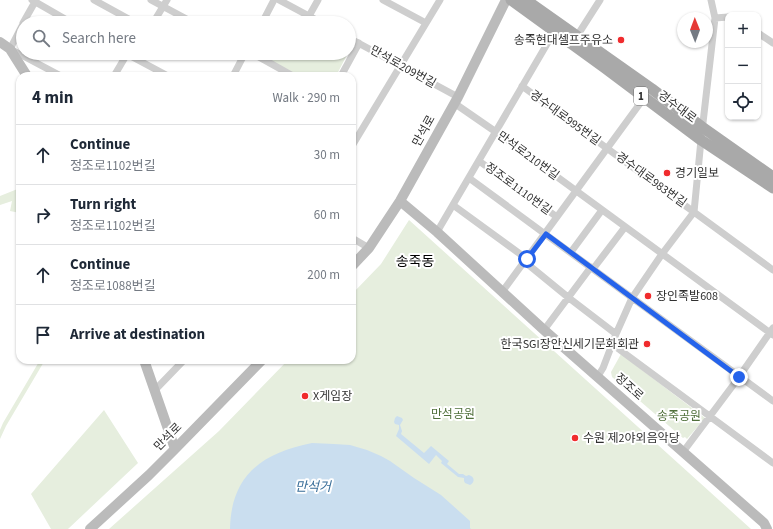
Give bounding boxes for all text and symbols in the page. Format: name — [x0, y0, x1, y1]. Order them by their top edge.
north arrow — [677, 12, 713, 48]
map controls — [725, 12, 761, 120]
button: + — [725, 12, 761, 48]
search box — [16, 16, 356, 60]
icon: search — [30, 27, 52, 49]
text: Search here — [62, 28, 136, 49]
place label: 송죽현대셀프주유소 — [514, 32, 613, 49]
marker: 송죽현대셀프주유소 — [616, 35, 626, 45]
street label: 만석로209번길 — [367, 42, 439, 92]
button: − — [725, 48, 761, 84]
button: locate — [725, 84, 761, 120]
text: 4 min — [32, 86, 73, 110]
street label: 경수대로995번길 — [526, 86, 604, 150]
road number: 1 — [634, 87, 648, 105]
street label: 경수대로 — [654, 87, 700, 127]
text: Walk · 290 m — [272, 89, 340, 107]
street label: 만석로 — [409, 112, 439, 150]
street label: 만석로210번길 — [493, 128, 563, 184]
text: Continue — [70, 134, 130, 155]
icon: ahead — [32, 144, 54, 166]
text: 30 m — [314, 146, 340, 164]
street label: 경수대로983번길 — [612, 148, 690, 212]
text: 정조로1102번길 — [70, 157, 156, 175]
street label: 정조로1110번길 — [481, 159, 555, 219]
place label: 경기일보 — [675, 165, 719, 182]
marker: 경기일보 — [662, 168, 672, 178]
text: Turn right — [70, 194, 136, 215]
icon: right — [32, 204, 54, 226]
text: 60 m — [314, 206, 340, 224]
text: 정조로1102번길 — [70, 217, 156, 235]
route start — [518, 250, 536, 268]
district label: 송죽동 — [396, 252, 434, 272]
text: Continue — [70, 254, 130, 275]
icon: ahead — [32, 264, 54, 286]
text: 200 m — [307, 266, 340, 284]
text: 정조로1088번길 — [70, 277, 156, 295]
place label: 장인족발608 — [656, 288, 718, 305]
marker: 장인족발608 — [643, 291, 653, 301]
icon: arrive — [32, 324, 54, 346]
text: Arrive at destination — [70, 324, 205, 345]
place label: 한국SGI장안신세기문화회관 — [501, 336, 639, 353]
marker: 한국SGI장안신세기문화회관 — [642, 339, 652, 349]
route end — [730, 368, 748, 386]
street label: 정조로 — [611, 370, 647, 404]
place label: X게임장 — [313, 388, 352, 405]
marker: X게임장 — [300, 391, 310, 401]
park label: 만석공원 — [431, 406, 475, 423]
park label: 송죽공원 — [657, 408, 701, 425]
street label: 만석로 — [150, 419, 186, 455]
place label: 수원 제2야외음악당 — [583, 430, 680, 447]
marker: 수원 제2야외음악당 — [570, 433, 580, 443]
water label: 만석거 — [295, 478, 332, 496]

